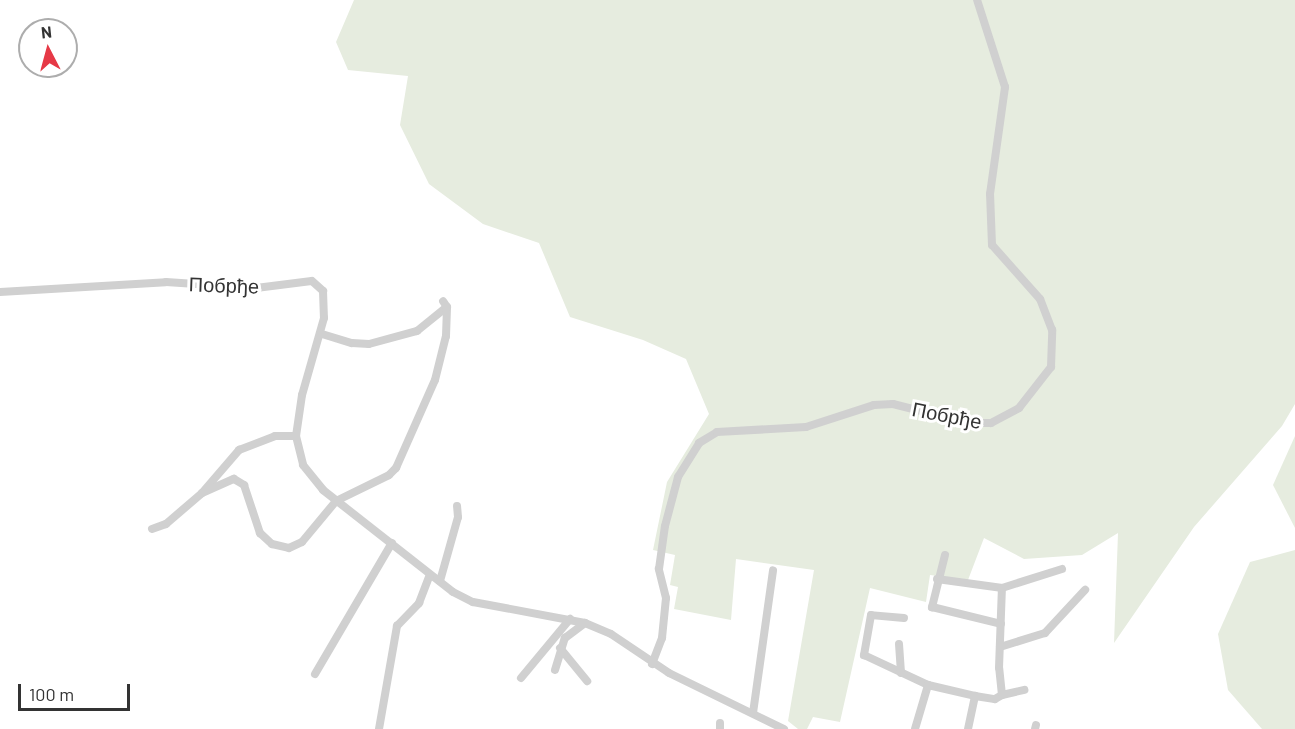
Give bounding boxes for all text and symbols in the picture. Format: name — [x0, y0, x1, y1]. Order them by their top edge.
north arrow — [18, 18, 78, 78]
text: N — [40, 22, 53, 42]
street label: Побрђе — [188, 272, 260, 298]
street label: Побрђе — [910, 397, 984, 433]
scale bar — [21, 672, 134, 710]
text: 100 m — [29, 683, 74, 705]

